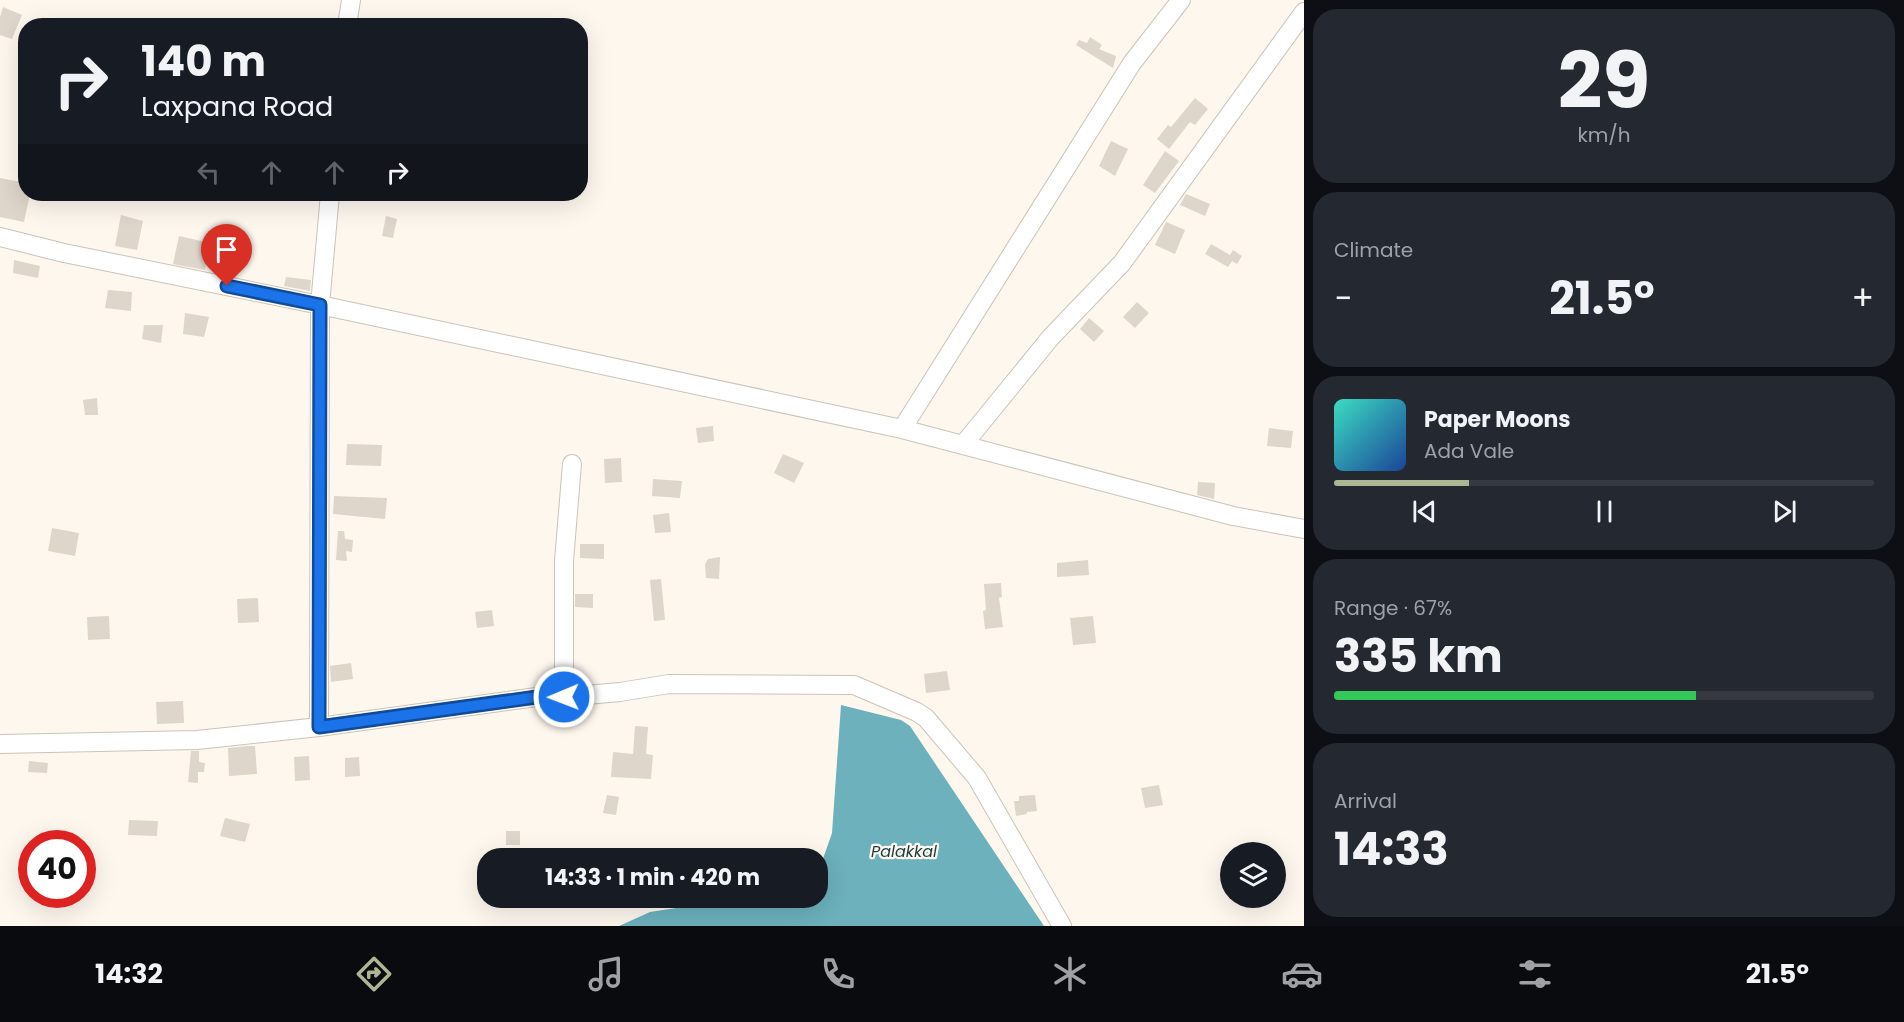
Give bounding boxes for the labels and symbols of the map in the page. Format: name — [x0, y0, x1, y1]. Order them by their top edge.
pin — [201, 224, 252, 286]
position arrow — [532, 665, 596, 729]
speed limit sign: 40 — [18, 830, 96, 908]
water label: Palakkal — [871, 840, 937, 863]

